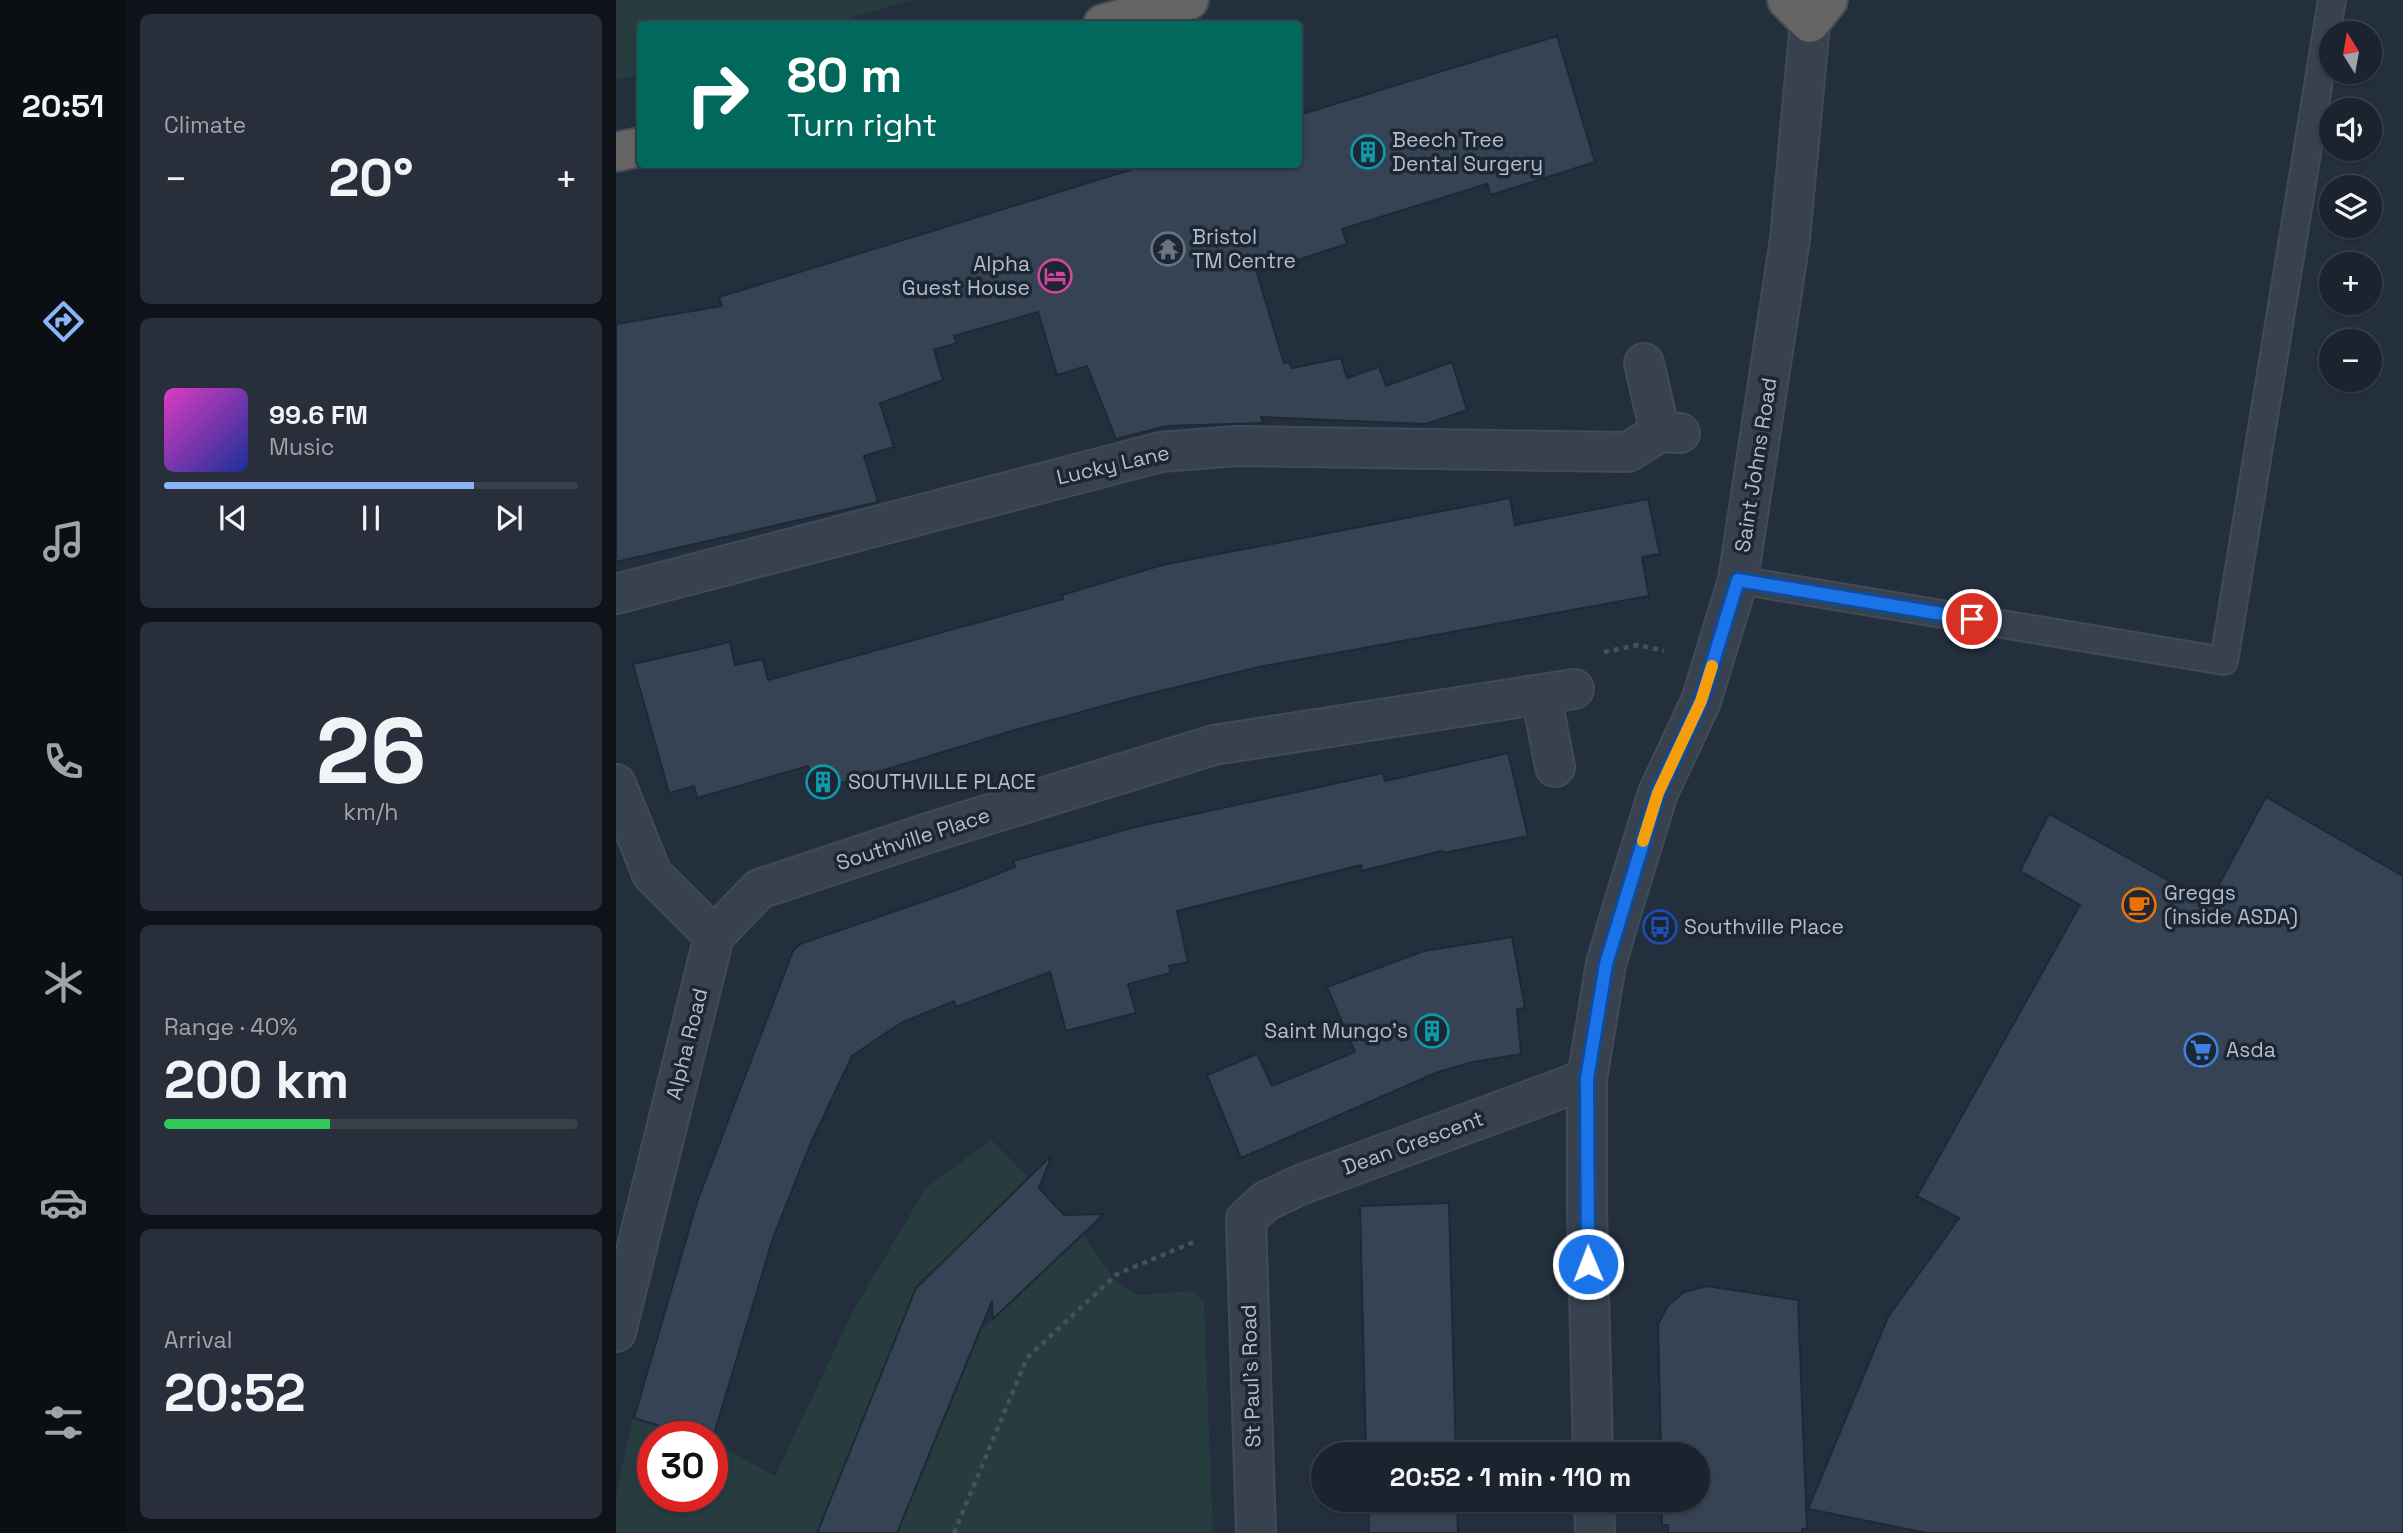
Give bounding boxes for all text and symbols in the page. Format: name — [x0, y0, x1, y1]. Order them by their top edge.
north arrow — [2319, 21, 2382, 84]
map controls — [2319, 21, 2382, 392]
text: 80 m — [787, 44, 902, 106]
icon: right — [672, 49, 763, 140]
text: 20:51 — [22, 86, 104, 126]
button: sound — [2319, 98, 2382, 161]
text: Turn right — [787, 105, 937, 145]
text: Climate — [164, 110, 246, 140]
place label: Beech Tree Dental Surgery — [1392, 126, 1543, 177]
building icon: Beech Tree Dental Surgery — [1349, 133, 1387, 171]
text: 20° — [328, 145, 414, 211]
text: − — [164, 155, 188, 203]
text: + — [554, 155, 578, 203]
button: layers — [2319, 175, 2382, 238]
place label: Bristol TM Centre — [1192, 223, 1296, 274]
temple icon: Bristol TM Centre — [1149, 230, 1187, 268]
place label: Alpha Guest House — [902, 250, 1030, 301]
button: + — [2319, 252, 2382, 315]
hotel icon: Alpha Guest House — [1036, 257, 1074, 295]
icon: directions — [39, 297, 88, 346]
button: − — [2319, 329, 2382, 392]
street label: Saint Johns Road — [1728, 376, 1783, 554]
text: 99.6 FM — [269, 398, 368, 432]
text: Music — [269, 432, 334, 462]
street label: Lucky Lane — [1054, 438, 1172, 491]
icon: previous — [214, 499, 252, 537]
icon: pause — [352, 499, 390, 537]
icon: next — [490, 499, 528, 537]
icon: music — [39, 517, 88, 566]
pin — [1942, 589, 2002, 649]
icon: arrive — [1953, 600, 1991, 638]
text: 26 — [316, 693, 426, 810]
icon: phone — [39, 737, 88, 786]
building icon: SOUTHVILLE PLACE — [804, 763, 842, 801]
place label: SOUTHVILLE PLACE — [848, 768, 1036, 795]
text: km/h — [344, 797, 398, 827]
street label: Southville Place — [833, 801, 993, 876]
place label: Greggs (inside ASDA) — [2164, 879, 2298, 930]
cafe icon: Greggs (inside ASDA) — [2120, 886, 2158, 924]
bus stop icon: Southville Place — [1641, 908, 1679, 946]
place label: Southville Place — [1684, 913, 1844, 940]
icon: climate — [39, 958, 88, 1007]
street label: Alpha Road — [660, 985, 713, 1102]
text: Range · 40% — [164, 1012, 297, 1042]
building icon: Saint Mungo's — [1413, 1012, 1451, 1050]
place label: Saint Mungo's — [1264, 1017, 1408, 1044]
supermarket icon: Asda — [2182, 1031, 2220, 1069]
place label: Asda — [2226, 1036, 2276, 1063]
text: 200 km — [164, 1047, 349, 1113]
street label: Dean Crescent — [1338, 1104, 1487, 1181]
icon: car — [39, 1178, 88, 1227]
position arrow — [1551, 1227, 1625, 1301]
street label: St Paul's Road — [1235, 1304, 1266, 1448]
text: Arrival — [164, 1325, 232, 1355]
text: 20:52 — [164, 1360, 306, 1426]
icon: filters — [39, 1398, 88, 1447]
speed limit sign: 30 — [637, 1421, 728, 1512]
text: 20:52 · 1 min · 110 m — [1390, 1460, 1631, 1494]

